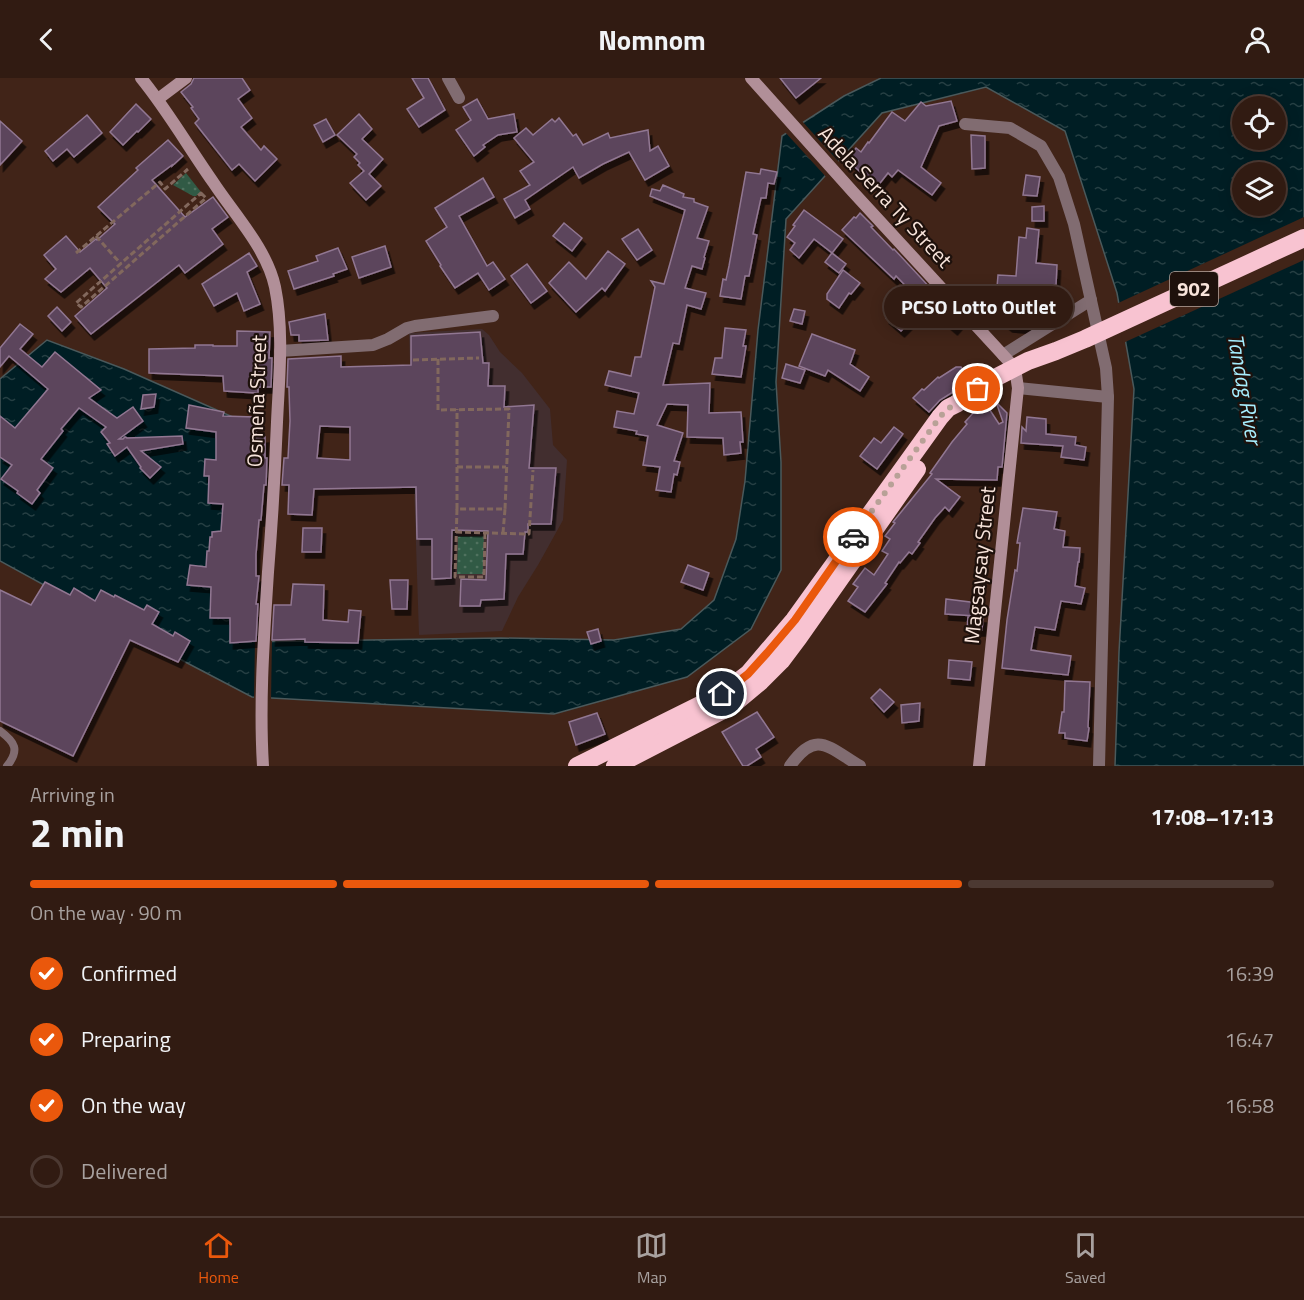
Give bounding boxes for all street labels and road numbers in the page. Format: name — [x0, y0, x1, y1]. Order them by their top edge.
street label: Adela Serra Ty Street — [811, 118, 961, 275]
road number: 902 — [1170, 272, 1218, 306]
street label: Osmeña Street — [238, 334, 274, 468]
street label: Magsaysay Street — [955, 484, 1003, 645]

